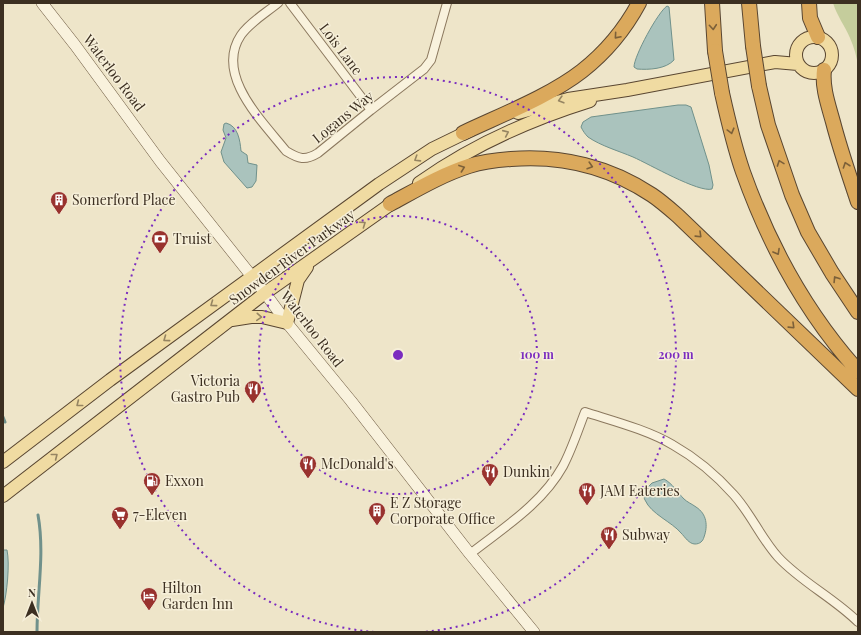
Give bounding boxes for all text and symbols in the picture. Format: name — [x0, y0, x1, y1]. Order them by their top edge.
street label: Lois Lane — [316, 19, 367, 79]
one-way arrow — [709, 24, 718, 30]
street label: Waterloo Road — [79, 30, 150, 115]
one-way arrow — [615, 31, 622, 38]
street label: Logans Way — [308, 86, 377, 147]
one-way arrow — [558, 96, 564, 104]
one-way arrow — [726, 127, 735, 134]
one-way arrow — [502, 130, 510, 138]
one-way arrow — [414, 154, 421, 162]
one-way arrow — [776, 159, 784, 166]
one-way arrow — [587, 161, 594, 170]
one-way arrow — [842, 161, 850, 168]
one-way arrow — [459, 165, 466, 173]
building icon: Somerford Place — [49, 190, 69, 215]
place label: Somerford Place — [72, 190, 176, 209]
street label: Snowden River Parkway — [225, 205, 358, 309]
one-way arrow — [358, 222, 365, 229]
bank icon: Truist — [150, 229, 170, 254]
place label: Truist — [173, 229, 212, 248]
one-way arrow — [694, 230, 701, 237]
one-way arrow — [772, 248, 779, 255]
one-way arrow — [834, 276, 841, 283]
street label: Waterloo Road — [276, 286, 348, 371]
one-way arrow — [210, 299, 217, 307]
one-way arrow — [256, 313, 262, 322]
one-way arrow — [787, 321, 795, 328]
one-way arrow — [163, 334, 170, 341]
text: 100 m — [520, 346, 554, 362]
text: 200 m — [658, 346, 694, 362]
centre of rings — [391, 348, 405, 362]
place label: Victoria Gastro Pub — [171, 371, 240, 406]
restaurant icon: Victoria Gastro Pub — [243, 379, 263, 404]
one-way arrow — [76, 399, 83, 406]
one-way arrow — [50, 453, 57, 460]
restaurant icon: McDonald's — [298, 454, 318, 479]
place label: McDonald's — [321, 454, 394, 473]
restaurant icon: Dunkin' — [480, 462, 500, 487]
place label: Dunkin' — [503, 462, 552, 481]
fuel station icon: Exxon — [142, 471, 162, 496]
place label: Exxon — [165, 471, 204, 490]
restaurant icon: JAM Eateries — [577, 481, 597, 506]
place label: JAM Eateries — [599, 481, 680, 500]
place label: E Z Storage Corporate Office — [390, 493, 495, 528]
building icon: E Z Storage Corporate Office — [367, 501, 387, 526]
supermarket icon: 7-Eleven — [110, 505, 130, 530]
place label: 7-Eleven — [133, 505, 188, 524]
restaurant icon: Subway — [599, 525, 619, 550]
place label: Subway — [622, 525, 670, 544]
place label: Hilton Garden Inn — [162, 578, 234, 613]
north arrow — [12, 583, 52, 623]
text: N — [28, 585, 36, 600]
hotel icon: Hilton Garden Inn — [139, 586, 159, 611]

